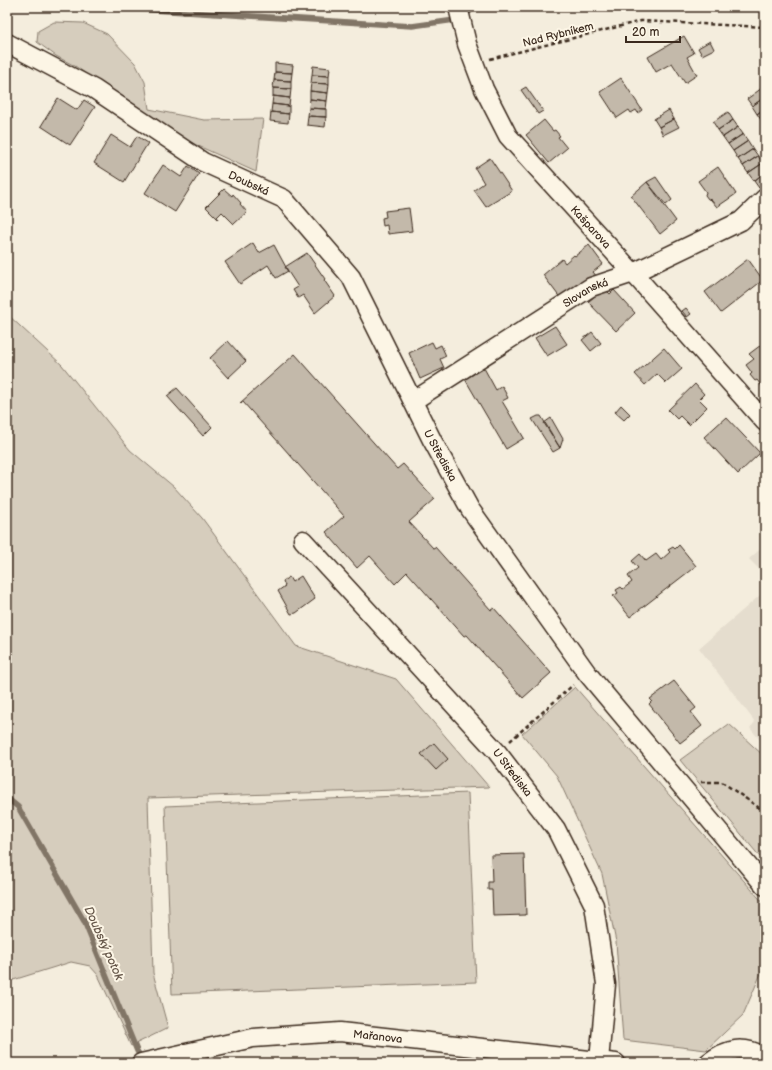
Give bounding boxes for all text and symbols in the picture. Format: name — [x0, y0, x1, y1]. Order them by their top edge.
scale bar — [626, 18, 680, 44]
street label: Nad Rybníkem — [521, 19, 595, 50]
text: 20 m — [632, 25, 659, 40]
street label: Doubská — [226, 168, 271, 198]
street label: Kašparova — [568, 203, 613, 251]
street label: Slovanská — [561, 276, 610, 310]
street label: U Střediska — [421, 428, 459, 484]
street label: U Střediska — [490, 746, 535, 799]
water label: Doubský potok — [81, 904, 127, 983]
street label: Mařanova — [352, 1028, 403, 1046]

